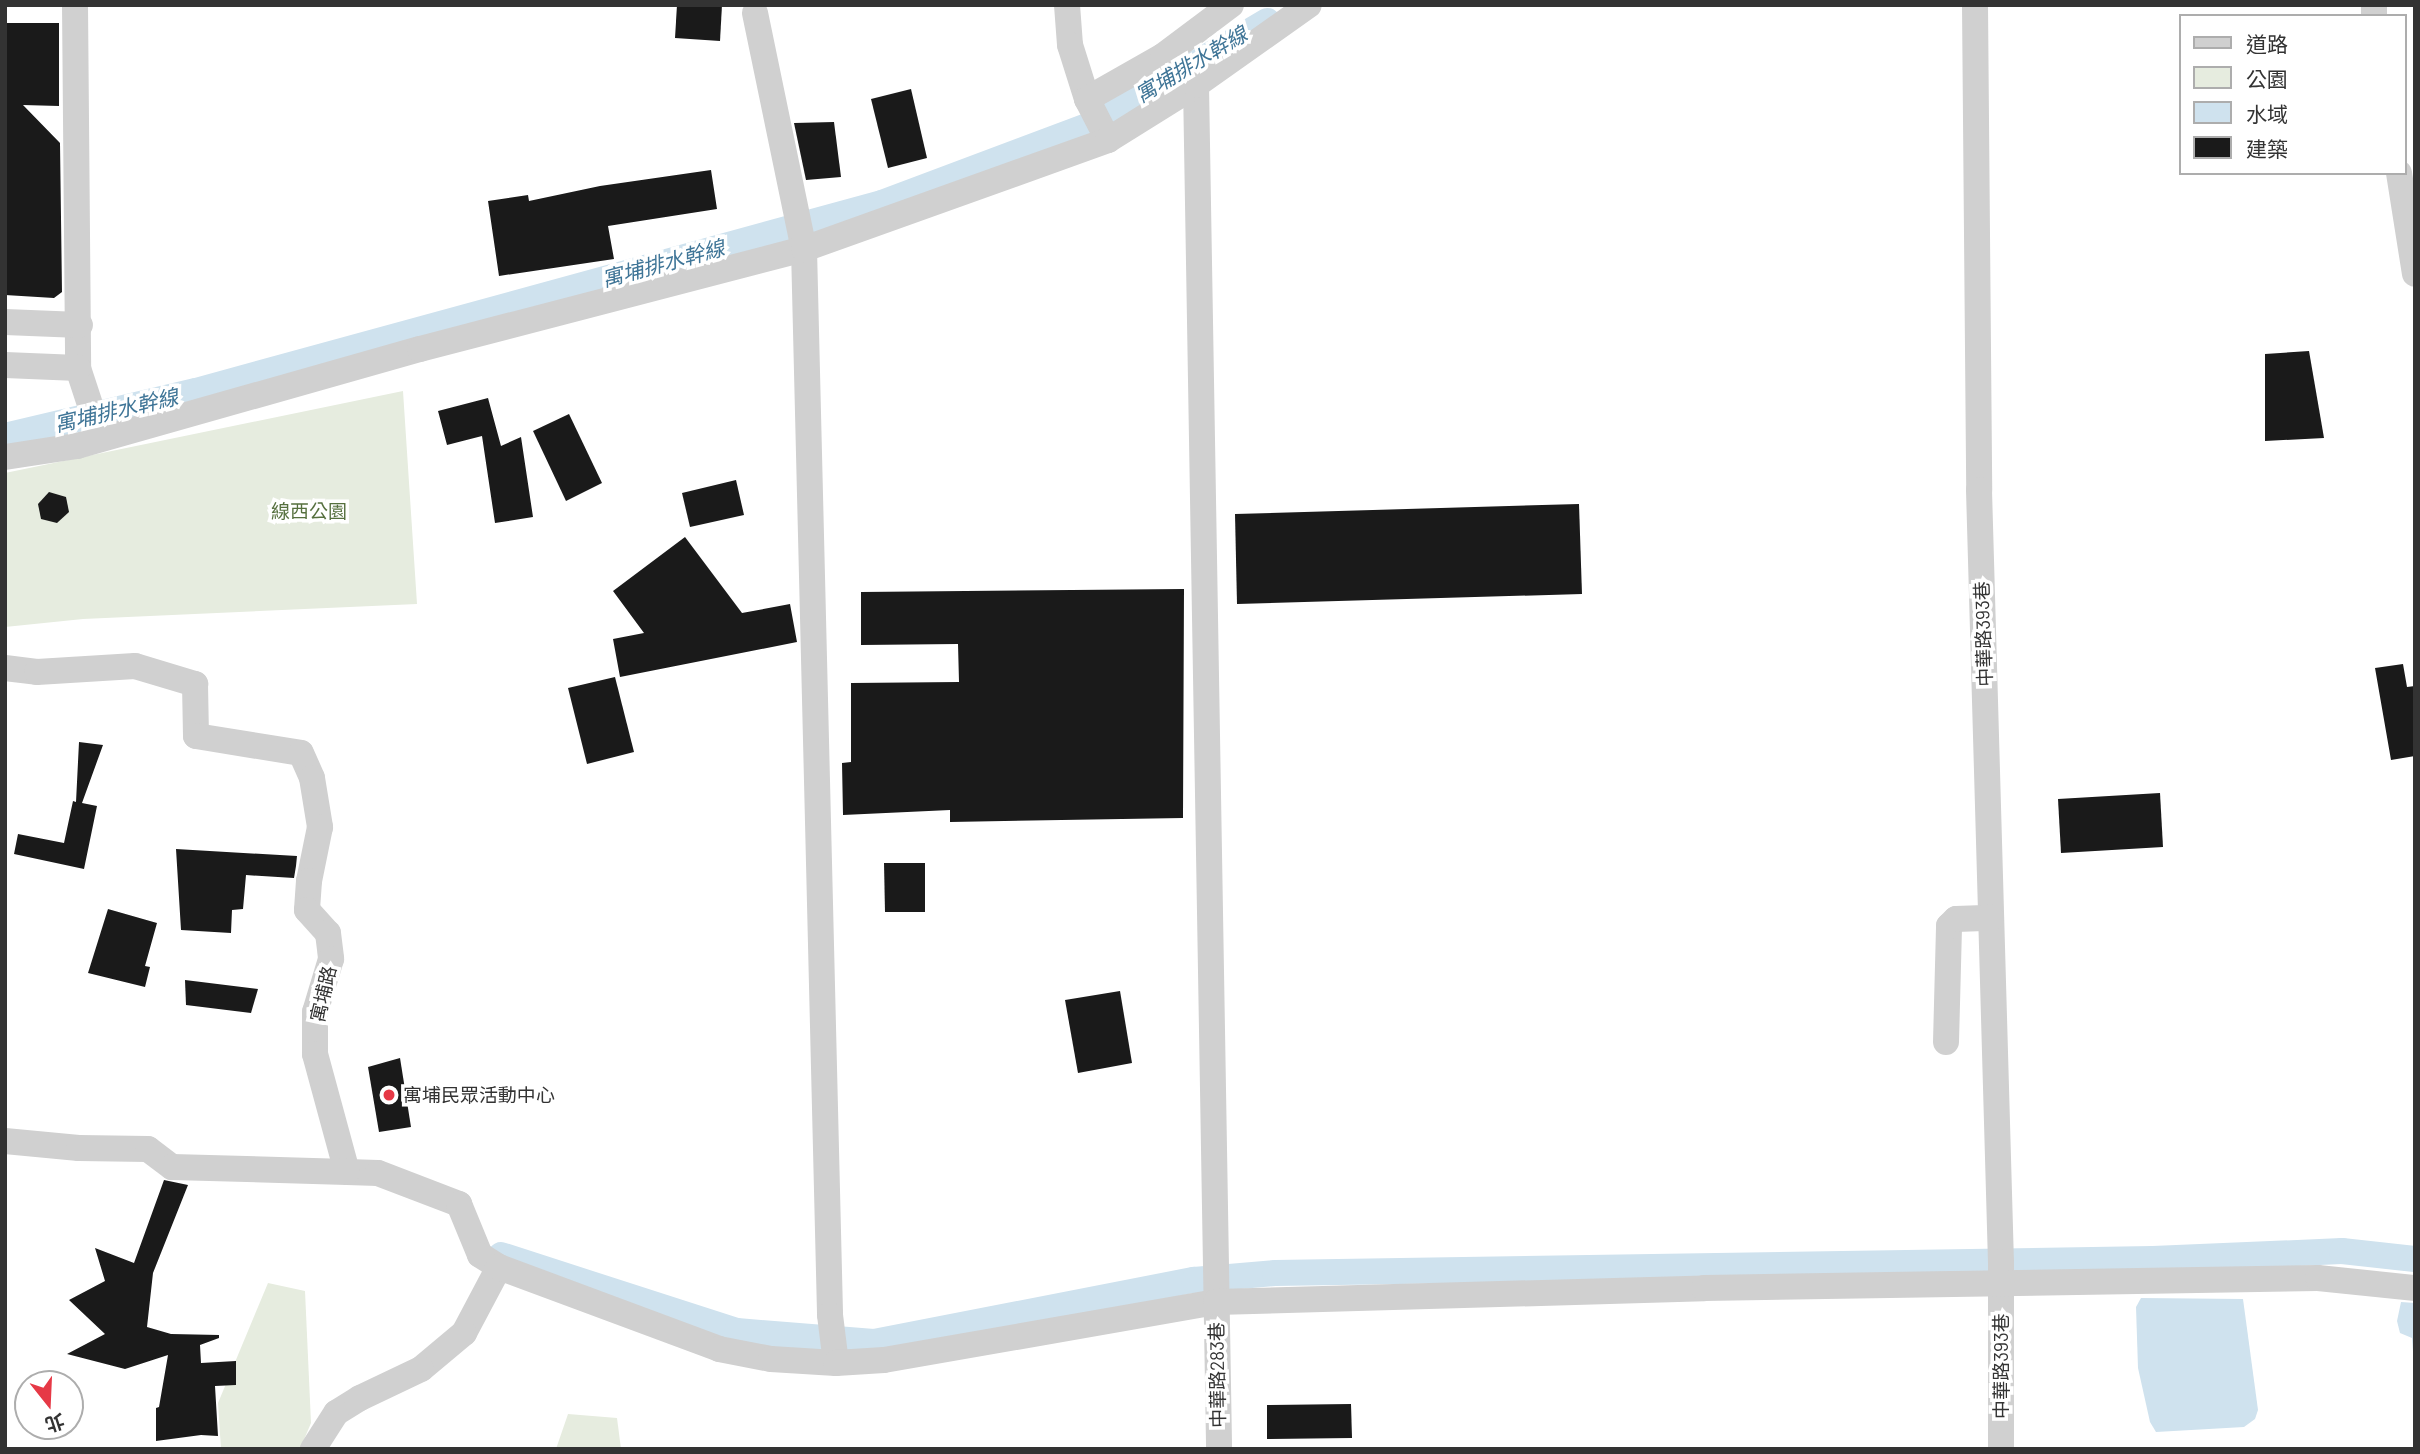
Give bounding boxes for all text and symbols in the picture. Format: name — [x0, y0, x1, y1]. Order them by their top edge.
legend — [2178, 14, 2406, 175]
water label: 寓埔排水幹線 — [1131, 21, 1251, 107]
text: 道路 — [2246, 31, 2288, 56]
text: 公園 — [2246, 66, 2288, 91]
text: 水域 — [2246, 101, 2288, 126]
text: 建築 — [2246, 136, 2288, 161]
water label: 寓埔排水幹線 — [599, 235, 727, 291]
water label: 寓埔排水幹線 — [52, 384, 180, 436]
park label: 線西公園 — [271, 500, 347, 522]
street label: 中華路393巷 — [1970, 581, 1996, 687]
street label: 寓埔路 — [305, 964, 341, 1024]
place label: 寓埔民眾活動中心 — [403, 1084, 555, 1106]
marker: 寓埔民眾活動中心 — [381, 1087, 397, 1103]
street label: 中華路393巷 — [1990, 1313, 2012, 1419]
street label: 中華路283巷 — [1205, 1322, 1229, 1428]
north arrow — [14, 1370, 84, 1440]
text: 北 — [42, 1410, 68, 1437]

